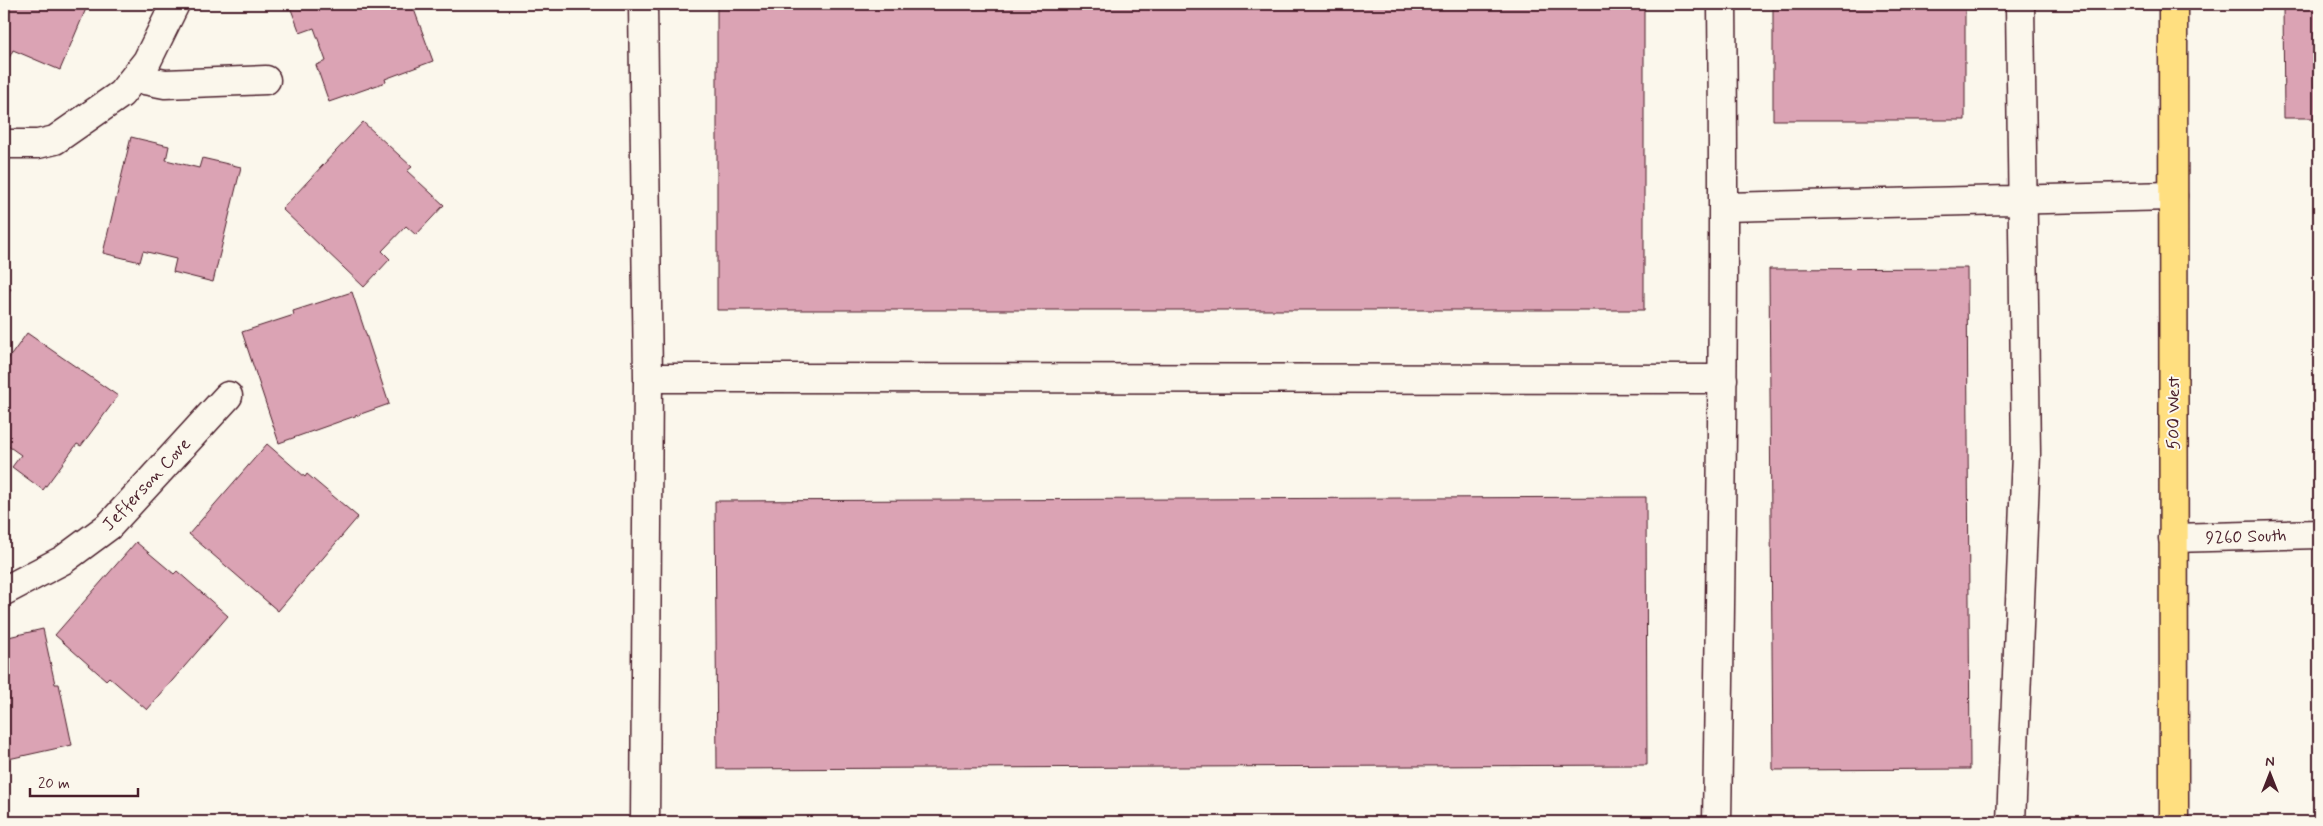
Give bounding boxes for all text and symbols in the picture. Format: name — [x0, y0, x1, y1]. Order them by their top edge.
street label: 500 West — [2162, 376, 2186, 450]
street label: Jefferson Cove — [97, 433, 196, 537]
street label: 9260 South — [2205, 524, 2287, 550]
north arrow — [2246, 748, 2296, 798]
text: N — [2265, 753, 2275, 771]
scale bar — [30, 766, 138, 798]
text: 20 m — [38, 774, 70, 794]

